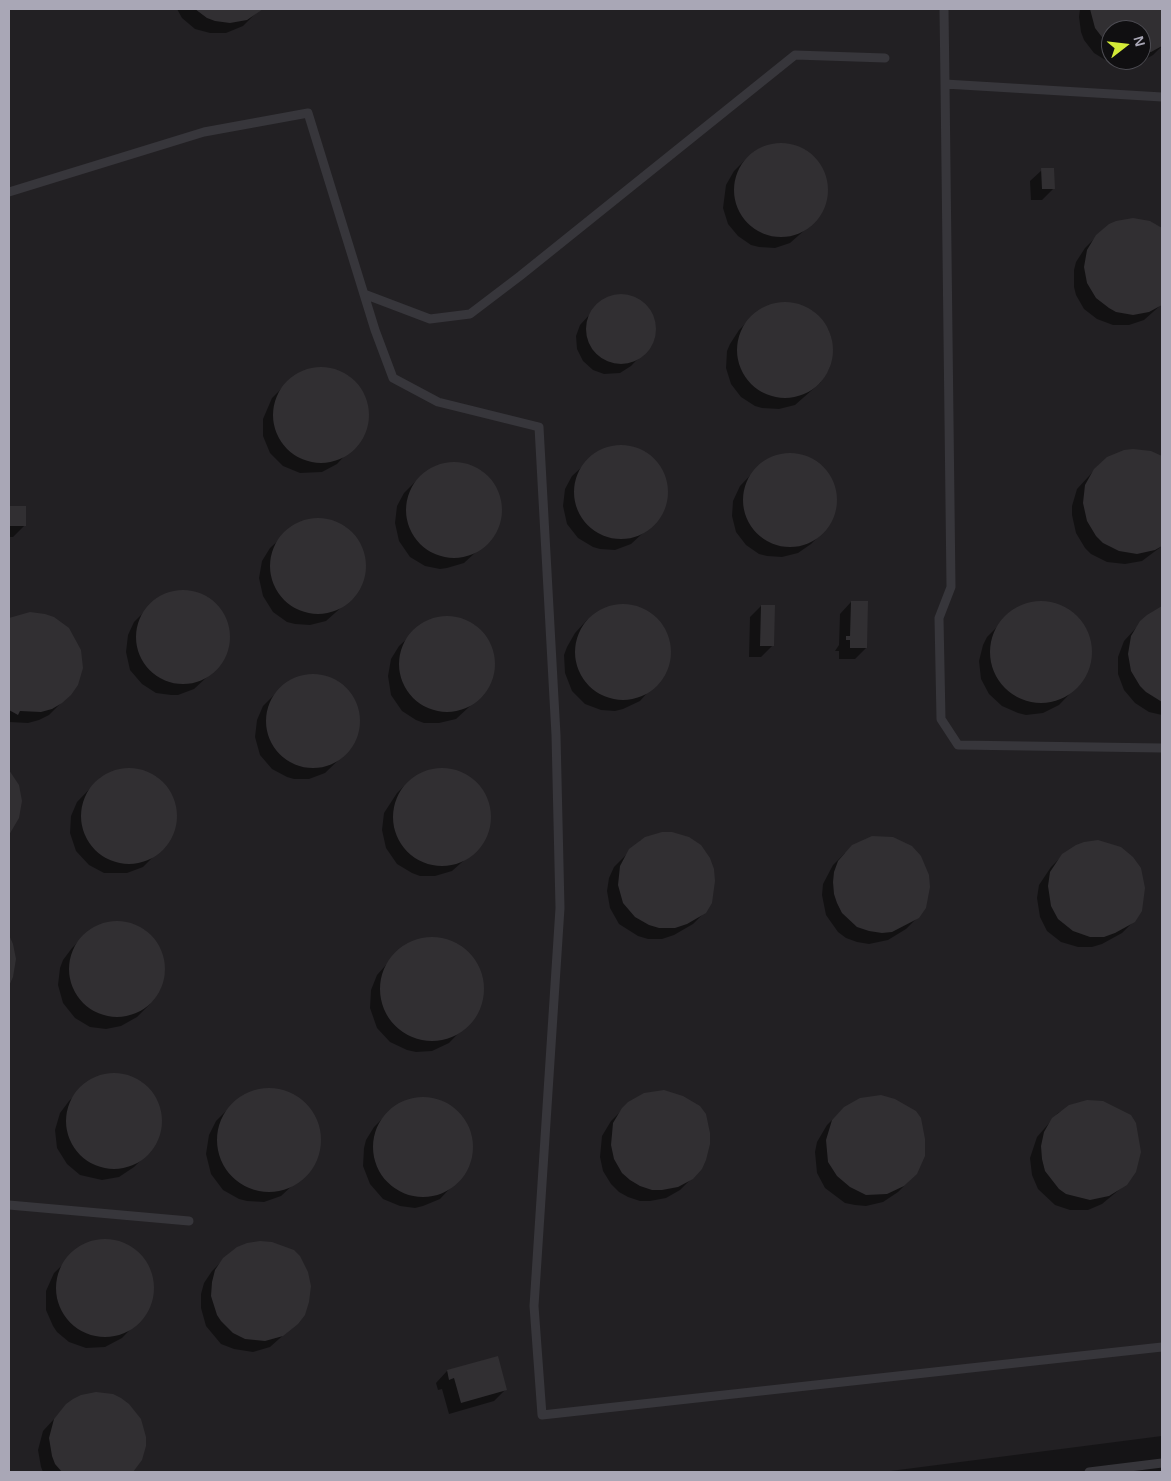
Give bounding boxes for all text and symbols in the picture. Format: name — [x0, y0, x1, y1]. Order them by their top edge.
north arrow — [1101, 20, 1151, 70]
text: N — [1130, 34, 1149, 48]

